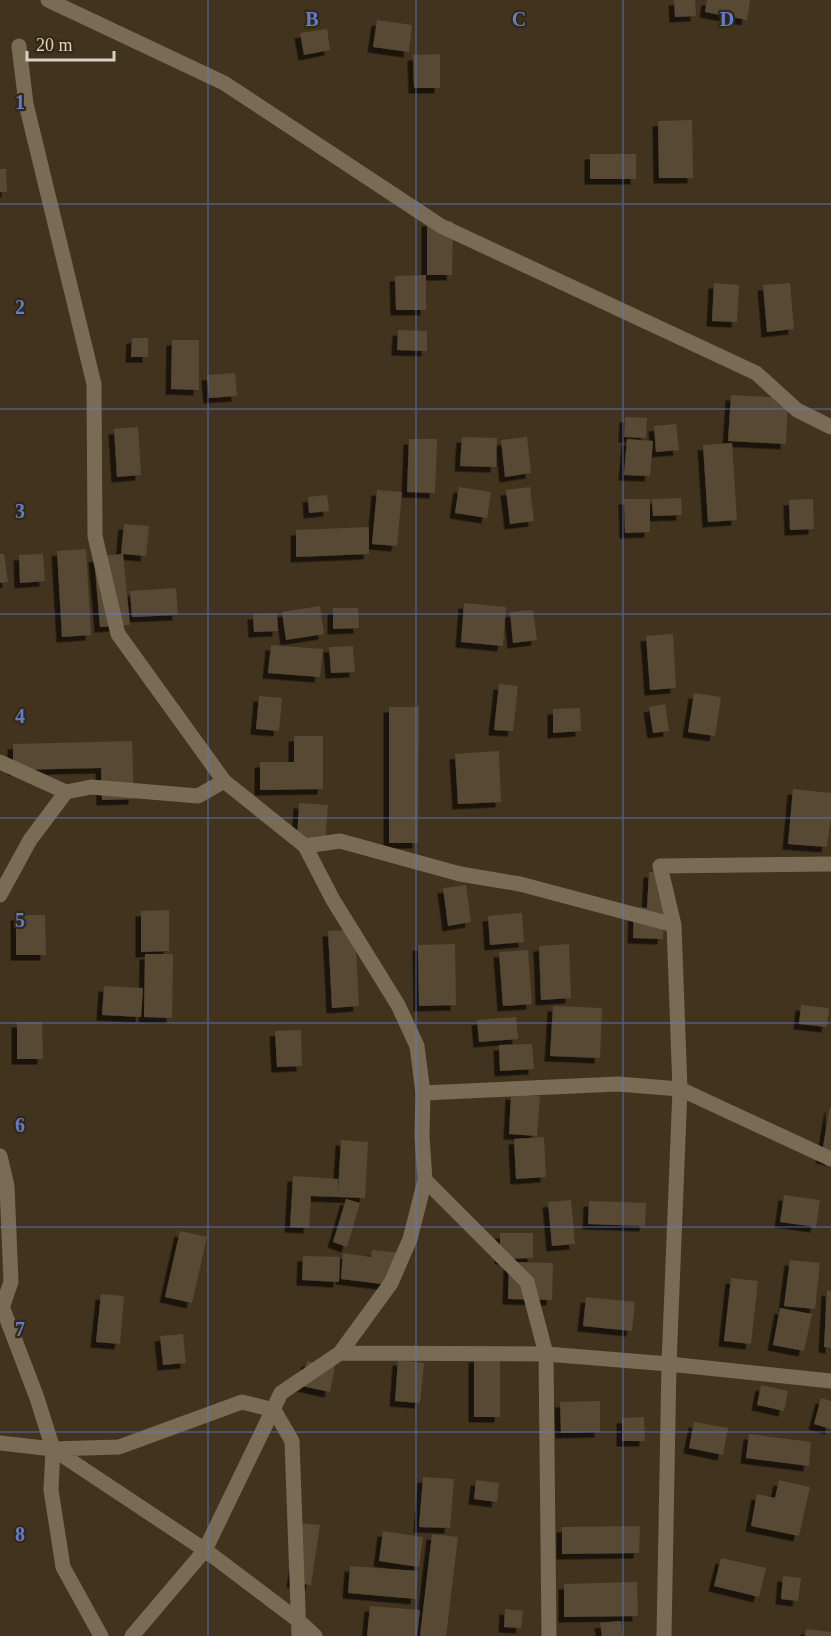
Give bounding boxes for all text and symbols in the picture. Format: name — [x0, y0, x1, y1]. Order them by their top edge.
text: B — [305, 8, 319, 30]
text: C — [512, 8, 526, 30]
text: D — [720, 8, 734, 30]
scale bar — [27, 24, 114, 62]
text: 20 m — [36, 35, 73, 55]
text: 1 — [15, 91, 25, 113]
text: 2 — [15, 296, 25, 318]
text: 3 — [15, 500, 25, 522]
text: 4 — [15, 705, 25, 727]
text: 5 — [15, 909, 25, 931]
text: 6 — [15, 1114, 25, 1136]
text: 7 — [15, 1318, 25, 1340]
text: 8 — [15, 1523, 25, 1545]

